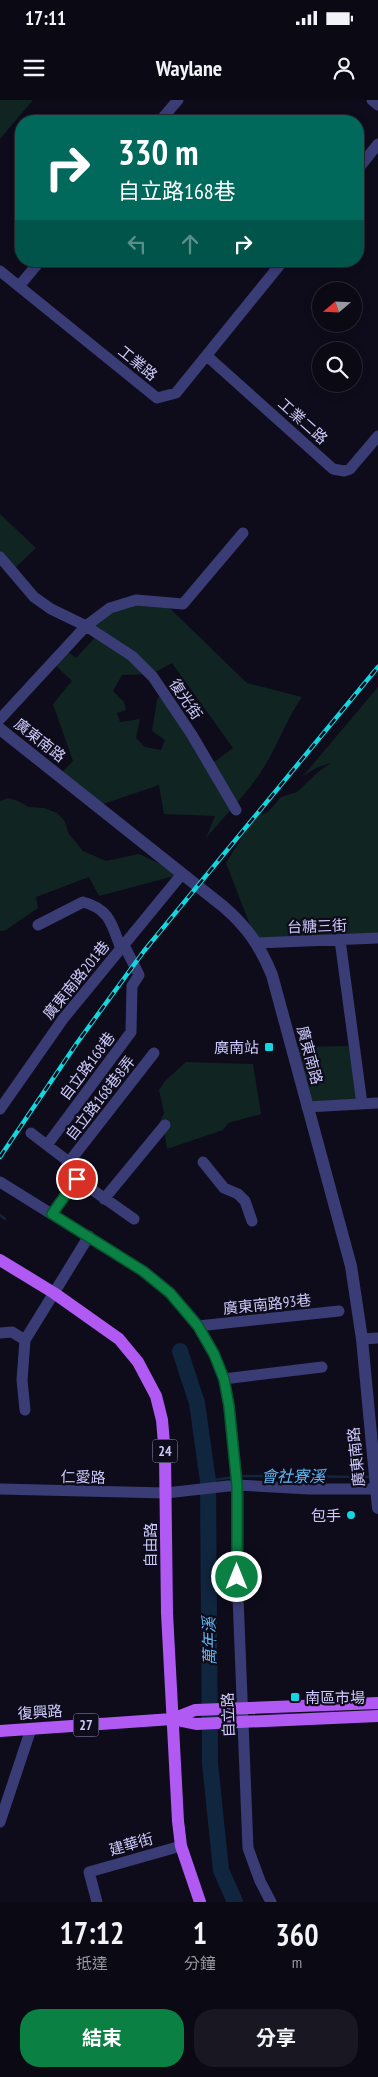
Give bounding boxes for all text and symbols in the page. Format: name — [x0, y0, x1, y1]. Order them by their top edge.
text: 17:11 — [25, 6, 66, 30]
icon: menu — [20, 54, 48, 82]
text: Waylane — [156, 54, 222, 82]
icon: person — [330, 54, 358, 82]
text: 330 m — [118, 129, 199, 175]
icon: right — [35, 135, 100, 200]
text: 自立路168巷 — [118, 177, 236, 205]
icon: left — [123, 230, 151, 258]
icon: ahead — [176, 230, 204, 258]
icon: right — [229, 230, 257, 258]
north arrow — [312, 282, 362, 332]
map controls — [312, 282, 362, 392]
street label: 工業路 — [115, 341, 161, 385]
button: search — [312, 342, 362, 392]
street label: 工業二路 — [274, 394, 332, 448]
street label: 復光街 — [166, 675, 206, 723]
street label: 廣東南路 — [11, 714, 69, 766]
street label: 台糖三街 — [287, 915, 347, 937]
street label: 廣東南路201巷 — [39, 937, 113, 1023]
street label: 廣東南路 — [293, 1024, 327, 1086]
street label: 自立路168巷 — [55, 1028, 119, 1104]
place label: 廣南站 — [214, 1038, 259, 1057]
marker: 廣南站 — [263, 1041, 275, 1053]
street label: 自立路168巷8弄 — [61, 1052, 139, 1144]
pin — [56, 1158, 98, 1200]
icon: arrive — [63, 1165, 91, 1193]
street label: 廣東南路93巷 — [222, 1290, 312, 1318]
street label: 廣東南路 — [343, 1426, 369, 1488]
road number: 24 — [152, 1440, 178, 1462]
water label: 會社寮溪 — [261, 1466, 327, 1486]
street label: 仁愛路 — [60, 1467, 106, 1487]
place label: 包手 — [311, 1506, 341, 1525]
marker: 包手 — [345, 1509, 357, 1521]
street label: 自由路 — [141, 1522, 160, 1568]
position arrow — [210, 1550, 262, 1602]
water label: 萬年溪 — [199, 1615, 219, 1665]
place label: 南區市場 — [305, 1688, 365, 1707]
marker: 南區市場 — [289, 1691, 301, 1703]
street label: 自立路 — [218, 1692, 238, 1738]
street label: 復興路 — [17, 1701, 63, 1723]
road number: 27 — [74, 1714, 98, 1736]
street label: 建華街 — [107, 1829, 155, 1859]
text: 17:12 — [60, 1913, 124, 1952]
text: 1 — [193, 1913, 207, 1952]
text: 360 — [275, 1915, 318, 1954]
text: m — [292, 1952, 302, 1972]
text: 抵達 — [76, 1953, 108, 1973]
text: 分鐘 — [184, 1953, 216, 1973]
button: 結束 — [20, 2009, 184, 2067]
button: 分享 — [194, 2009, 358, 2067]

